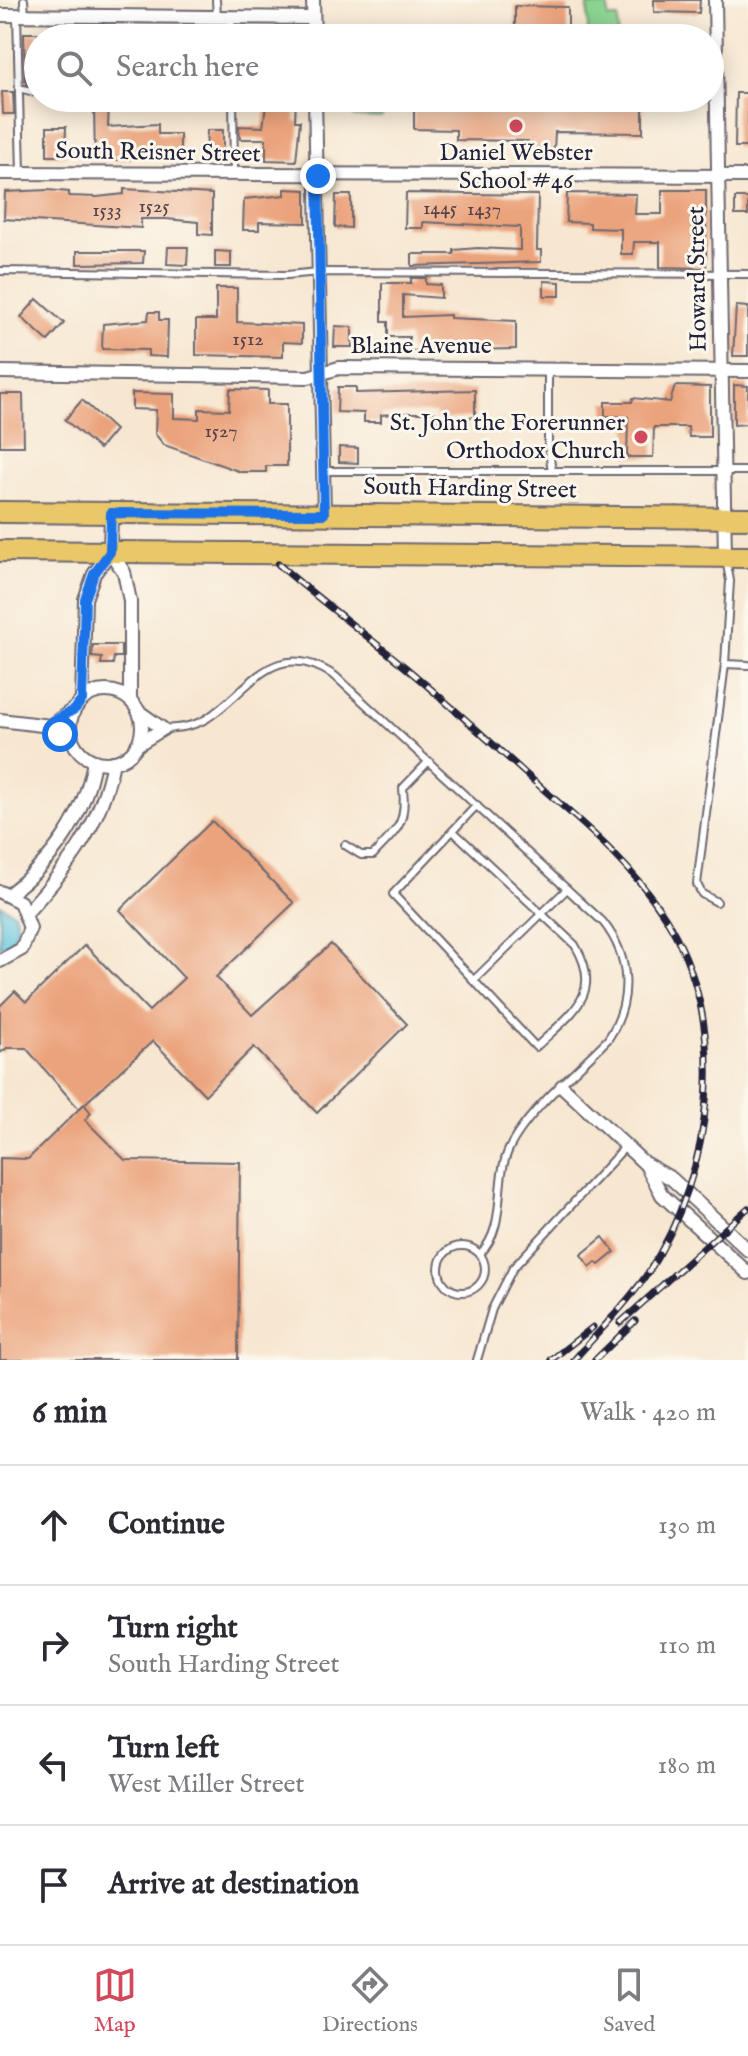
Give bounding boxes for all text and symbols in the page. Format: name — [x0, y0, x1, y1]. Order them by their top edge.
search box — [24, 24, 724, 112]
icon: search — [52, 46, 96, 90]
text: Search here — [116, 49, 259, 87]
marker: Daniel Webster School #46 — [507, 117, 525, 135]
street label: South Reisner Street — [55, 136, 261, 170]
place label: Daniel Webster School #46 — [439, 138, 593, 197]
route end — [300, 158, 336, 194]
house number: 1525 — [138, 194, 170, 219]
house number: 1445 — [423, 196, 457, 221]
house number: 1437 — [467, 197, 501, 222]
house number: 1533 — [92, 198, 122, 223]
street label: Howard Street — [681, 206, 715, 352]
house number: 1512 — [232, 327, 264, 352]
street label: Blaine Avenue — [350, 331, 492, 362]
place label: St. John the Forerunner Orthodox Church — [390, 408, 625, 467]
house number: 1527 — [204, 419, 238, 444]
marker: St. John the Forerunner Orthodox Church — [632, 428, 650, 446]
street label: South Harding Street — [363, 472, 577, 506]
route start — [42, 716, 78, 752]
text: 6 min — [32, 1391, 107, 1434]
text: Walk · 420 m — [580, 1396, 716, 1429]
icon: ahead — [32, 1503, 76, 1547]
text: Continue — [108, 1506, 225, 1544]
text: 130 m — [658, 1509, 716, 1542]
text: Turn right — [108, 1610, 238, 1648]
icon: right — [32, 1623, 76, 1667]
text: 110 m — [658, 1629, 716, 1662]
text: South Harding Street — [108, 1648, 339, 1681]
text: Turn left — [108, 1730, 219, 1768]
icon: left — [32, 1743, 76, 1787]
text: 180 m — [658, 1749, 716, 1782]
text: West Miller Street — [108, 1768, 304, 1801]
icon: arrive — [32, 1863, 76, 1907]
text: Arrive at destination — [108, 1866, 359, 1904]
tab: Map — [93, 1963, 137, 2039]
tab: Directions — [322, 1963, 418, 2039]
tab: Saved — [603, 1963, 655, 2039]

